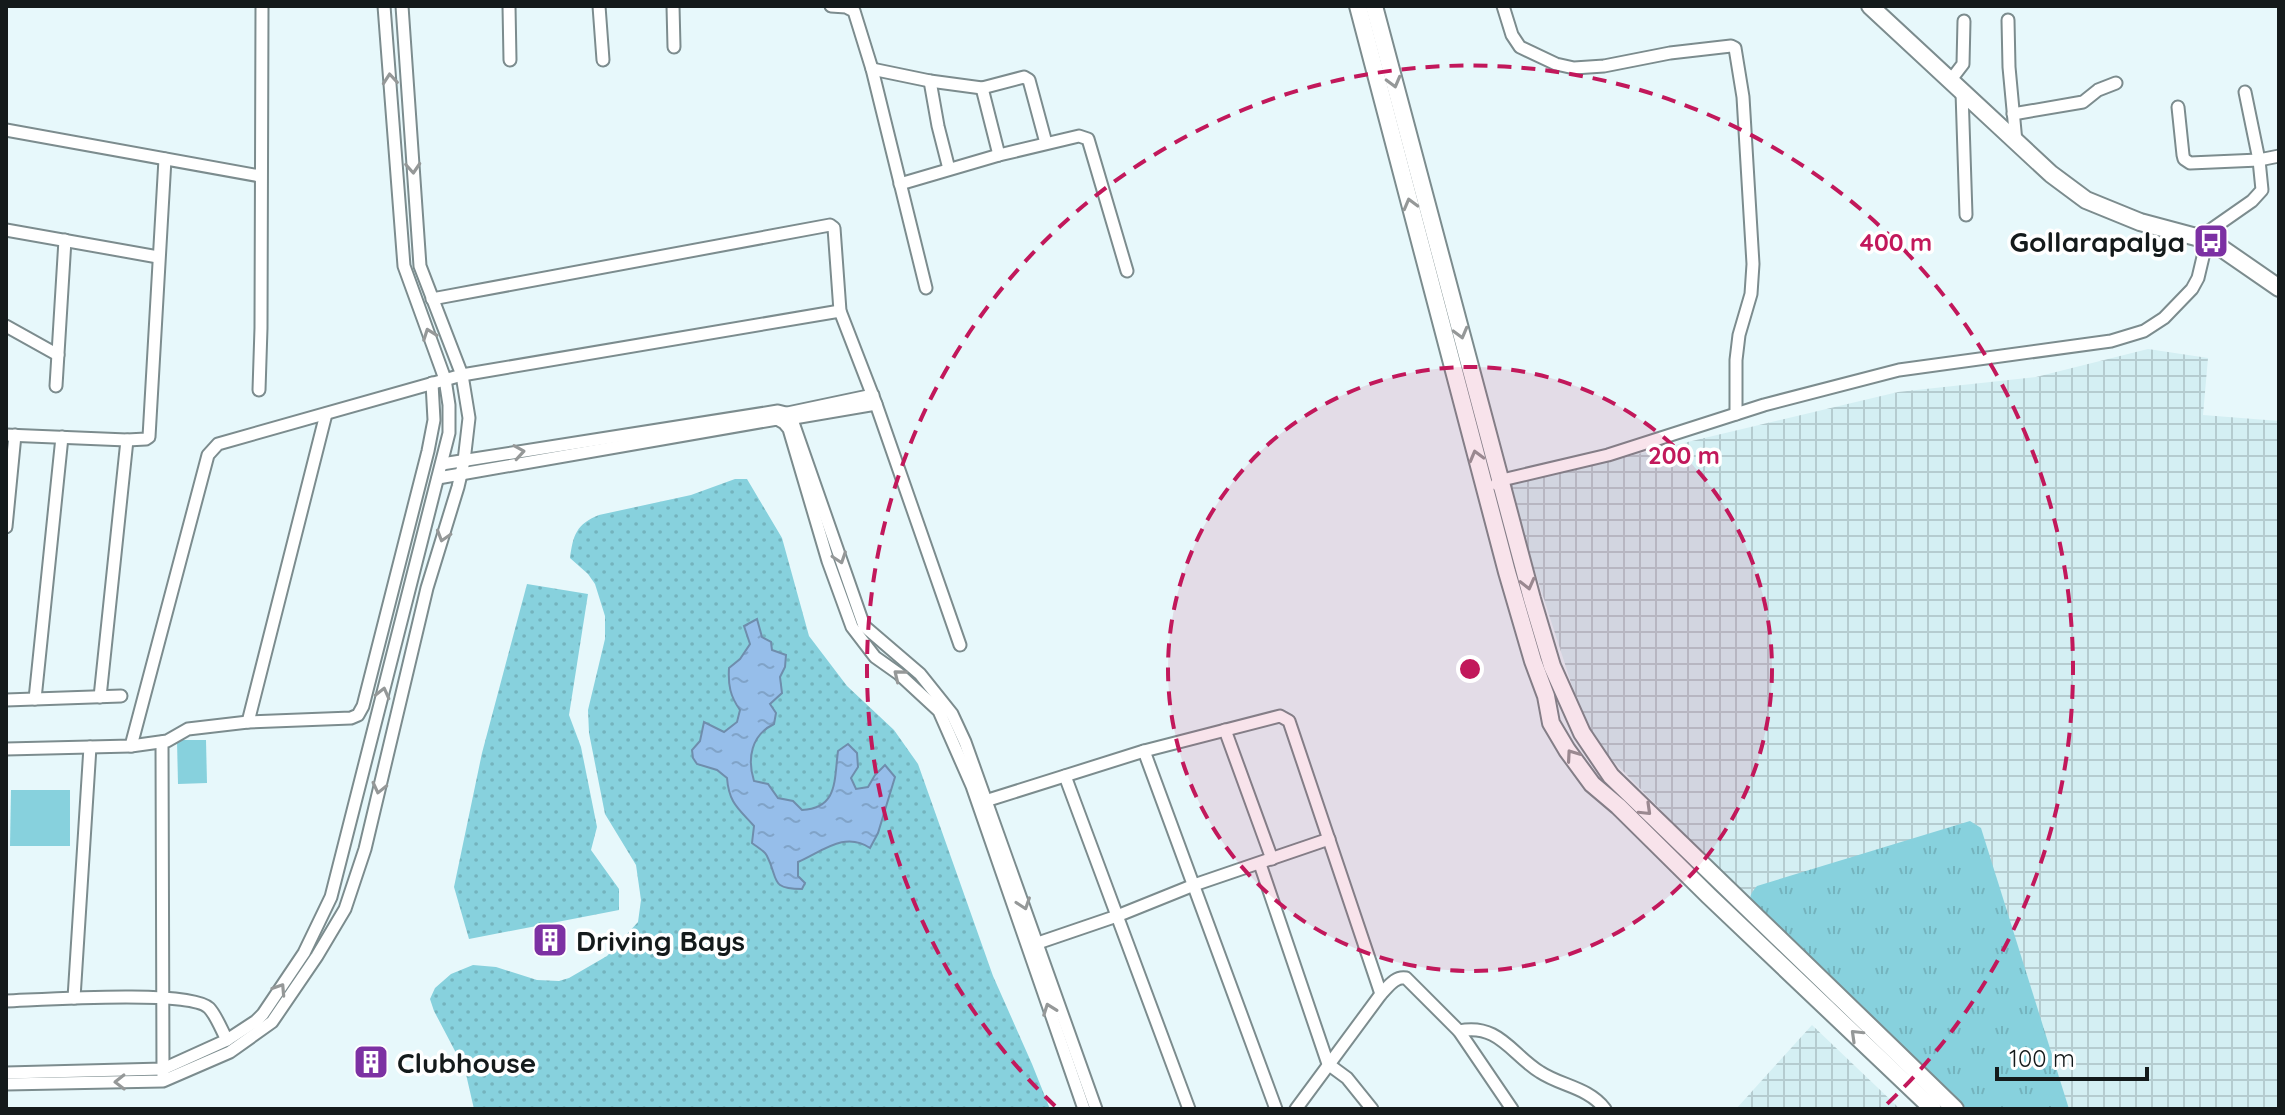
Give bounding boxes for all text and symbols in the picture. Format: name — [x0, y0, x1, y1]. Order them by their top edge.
one-way arrow — [382, 72, 399, 85]
one-way arrow — [1384, 74, 1401, 88]
one-way arrow — [404, 162, 421, 175]
one-way arrow — [1403, 198, 1419, 212]
bus stop icon: Gollarapalya — [2192, 222, 2230, 260]
place label: Gollarapalya — [2010, 224, 2185, 259]
text: 400 m — [1860, 227, 1932, 257]
one-way arrow — [1452, 325, 1469, 339]
one-way arrow — [422, 328, 439, 342]
text: 200 m — [1648, 440, 1720, 470]
one-way arrow — [512, 444, 526, 461]
one-way arrow — [1469, 449, 1486, 463]
one-way arrow — [436, 529, 452, 543]
one-way arrow — [831, 551, 847, 565]
one-way arrow — [1518, 576, 1535, 590]
centre of rings — [1456, 655, 1484, 683]
one-way arrow — [893, 670, 908, 684]
one-way arrow — [373, 687, 390, 701]
one-way arrow — [1567, 750, 1582, 764]
one-way arrow — [372, 781, 389, 795]
one-way arrow — [1637, 801, 1651, 815]
one-way arrow — [1014, 896, 1031, 910]
building icon: Driving Bays — [531, 921, 569, 959]
place label: Driving Bays — [576, 923, 745, 958]
one-way arrow — [270, 983, 285, 998]
one-way arrow — [1042, 1003, 1058, 1017]
one-way arrow — [1851, 1030, 1865, 1045]
scale bar — [1997, 1031, 2147, 1081]
building icon: Clubhouse — [352, 1043, 390, 1081]
text: 100 m — [2009, 1043, 2075, 1073]
place label: Clubhouse — [397, 1045, 536, 1080]
one-way arrow — [113, 1073, 126, 1091]

